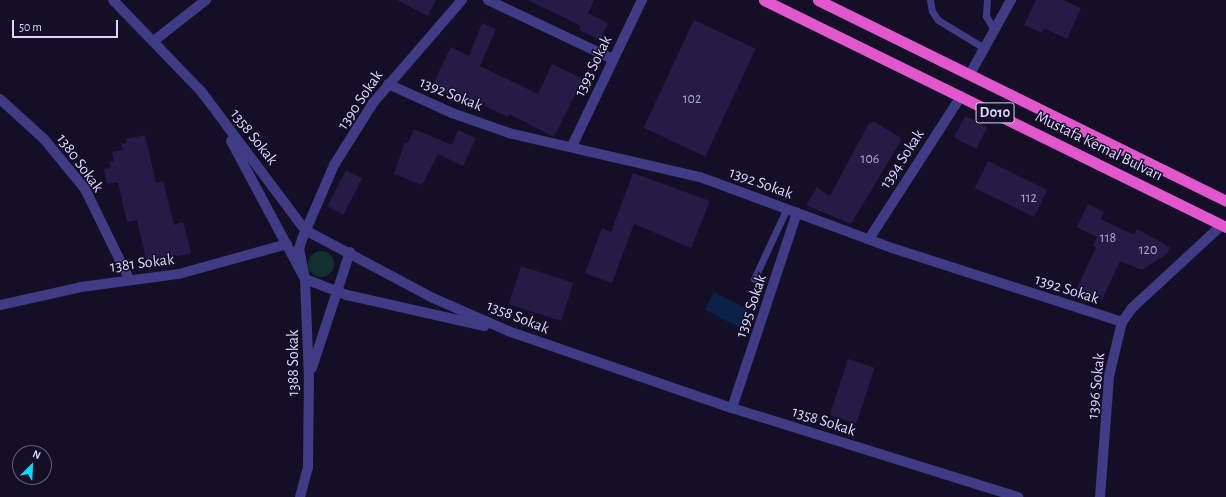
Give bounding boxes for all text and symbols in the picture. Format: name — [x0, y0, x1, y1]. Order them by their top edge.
scale bar — [14, 12, 120, 38]
text: 50 m — [19, 21, 42, 33]
street label: 1393 Sokak — [570, 32, 616, 100]
street label: 1390 Sokak — [333, 67, 387, 133]
street label: 1392 Sokak — [417, 73, 485, 115]
house number: 102 — [683, 91, 701, 107]
road number: D010 — [975, 100, 1015, 126]
street label: 1358 Sokak — [226, 105, 282, 169]
street label: Mustafa Kemal Bulvarı — [1032, 107, 1166, 185]
street label: 1394 Sokak — [876, 126, 928, 192]
street label: 1380 Sokak — [52, 130, 108, 196]
house number: 106 — [861, 151, 879, 167]
street label: 1392 Sokak — [727, 163, 795, 203]
house number: 112 — [1021, 190, 1037, 206]
house number: 118 — [1100, 230, 1116, 246]
house number: 120 — [1139, 242, 1157, 258]
street label: 1381 Sokak — [109, 250, 175, 276]
street label: 1392 Sokak — [1033, 270, 1101, 308]
street label: 1395 Sokak — [731, 272, 771, 340]
street label: 1358 Sokak — [484, 296, 552, 338]
street label: 1388 Sokak — [283, 330, 303, 396]
street label: 1396 Sokak — [1083, 352, 1109, 420]
street label: 1358 Sokak — [790, 402, 858, 440]
north arrow — [12, 445, 52, 485]
text: N — [31, 448, 42, 461]

